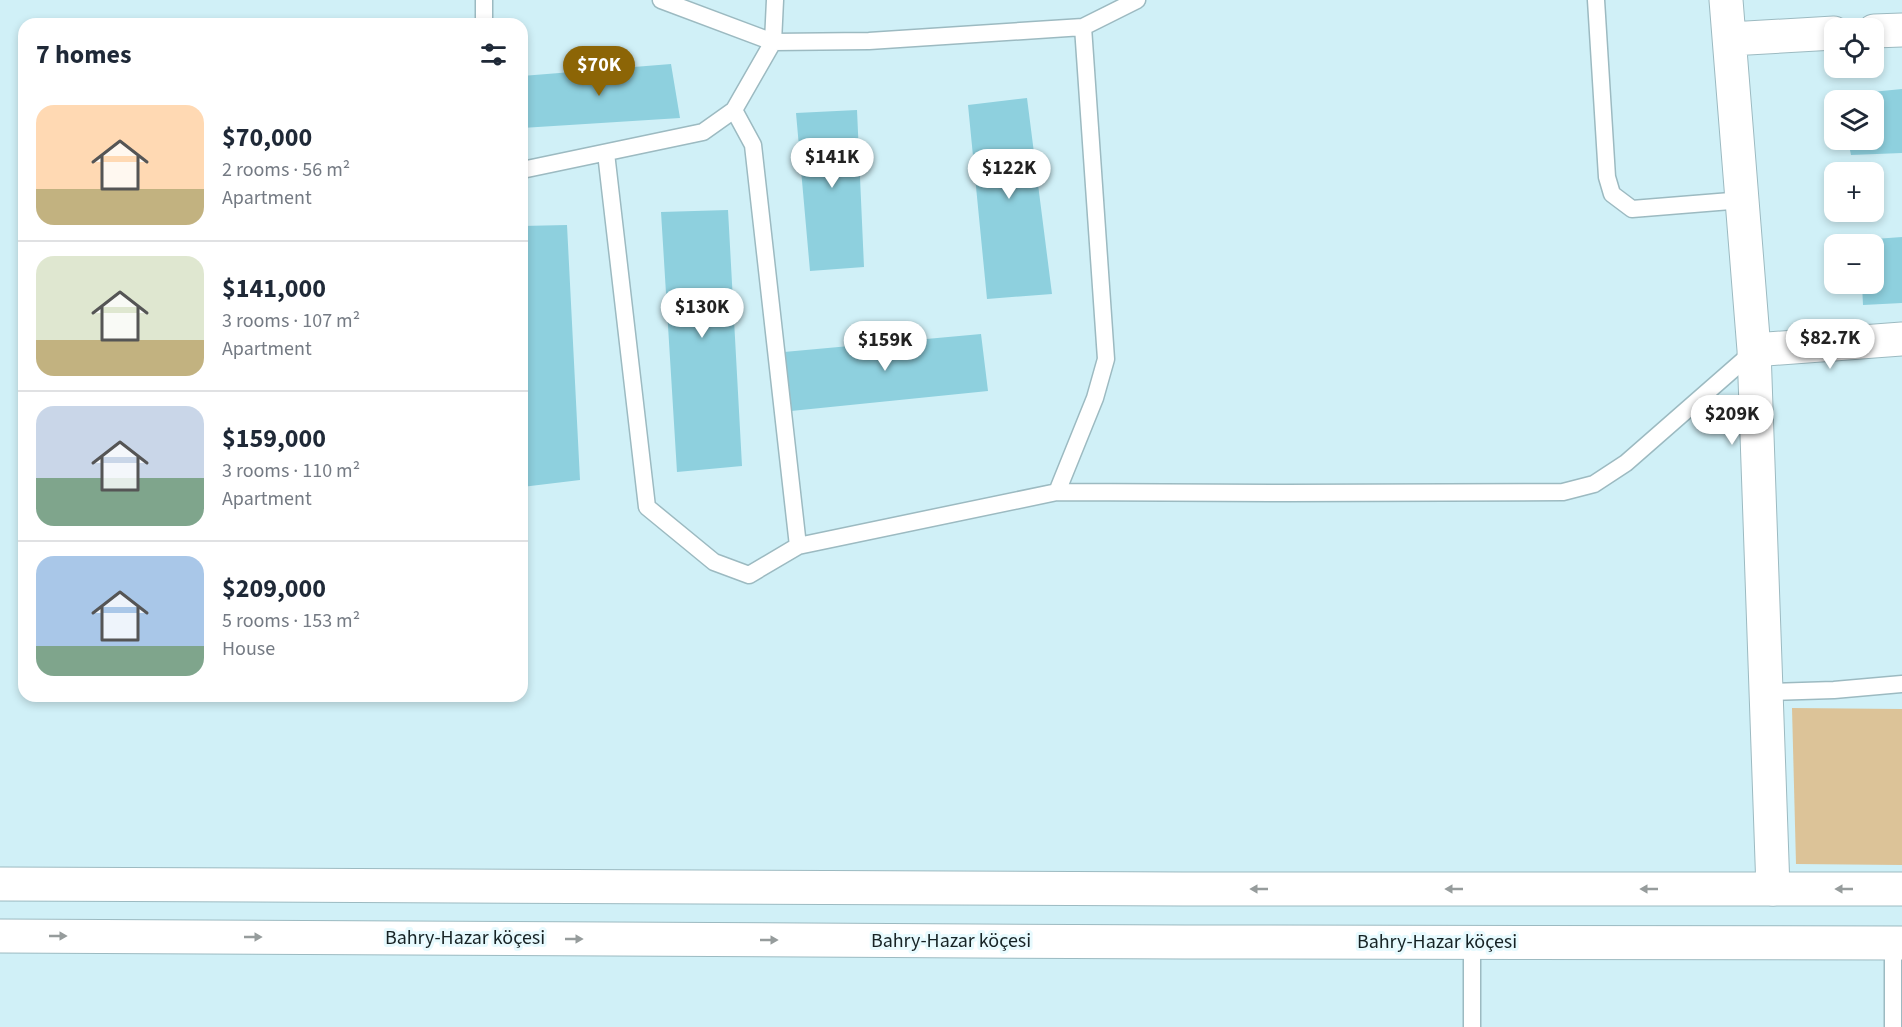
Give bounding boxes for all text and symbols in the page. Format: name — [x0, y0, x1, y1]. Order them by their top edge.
map controls — [1824, 18, 1884, 294]
button: locate — [1824, 18, 1884, 78]
text: 7 homes — [36, 36, 131, 73]
icon: filters — [477, 38, 510, 71]
pin: $70K — [563, 46, 635, 97]
text: $70K — [577, 51, 621, 79]
button: layers — [1824, 90, 1884, 150]
text: $70,000 — [222, 119, 312, 156]
icon: home — [84, 129, 156, 201]
pin: $141K — [790, 138, 874, 189]
text: $141K — [805, 143, 859, 171]
pin: $122K — [967, 149, 1051, 200]
text: $122K — [982, 154, 1036, 182]
text: 2 rooms · 56 m² — [222, 156, 350, 184]
button: + — [1824, 162, 1884, 222]
text: Apartment — [222, 184, 312, 212]
button: − — [1824, 234, 1884, 294]
text: $141,000 — [222, 270, 326, 307]
icon: home — [84, 280, 156, 352]
pin: $130K — [660, 288, 744, 339]
text: $130K — [675, 293, 729, 321]
text: 3 rooms · 107 m² — [222, 307, 360, 335]
pin: $82.7K — [1781, 319, 1879, 370]
pin: $159K — [843, 321, 927, 372]
text: $82.7K — [1800, 324, 1860, 352]
text: $159K — [858, 326, 912, 354]
text: Apartment — [222, 335, 312, 363]
pin: $209K — [1690, 395, 1774, 446]
text: $209K — [1705, 400, 1759, 428]
text: $159,000 — [222, 420, 326, 457]
icon: home — [84, 430, 156, 502]
text: 3 rooms · 110 m² — [222, 457, 360, 485]
text: Apartment — [222, 485, 312, 513]
text: $209,000 — [222, 570, 326, 607]
icon: home — [84, 580, 156, 652]
text: 5 rooms · 153 m² — [222, 607, 360, 635]
text: House — [222, 635, 275, 663]
one-way arrow — [1249, 884, 1268, 894]
one-way arrow — [1444, 884, 1463, 894]
one-way arrow — [1639, 884, 1658, 894]
one-way arrow — [1834, 884, 1853, 894]
street label: Bahry-Hazar köçesi — [385, 924, 545, 952]
street label: Bahry-Hazar köçesi — [871, 927, 1031, 955]
street label: Bahry-Hazar köçesi — [1357, 928, 1517, 956]
one-way arrow — [49, 932, 68, 941]
one-way arrow — [244, 932, 263, 942]
one-way arrow — [565, 934, 584, 944]
one-way arrow — [760, 935, 779, 945]

